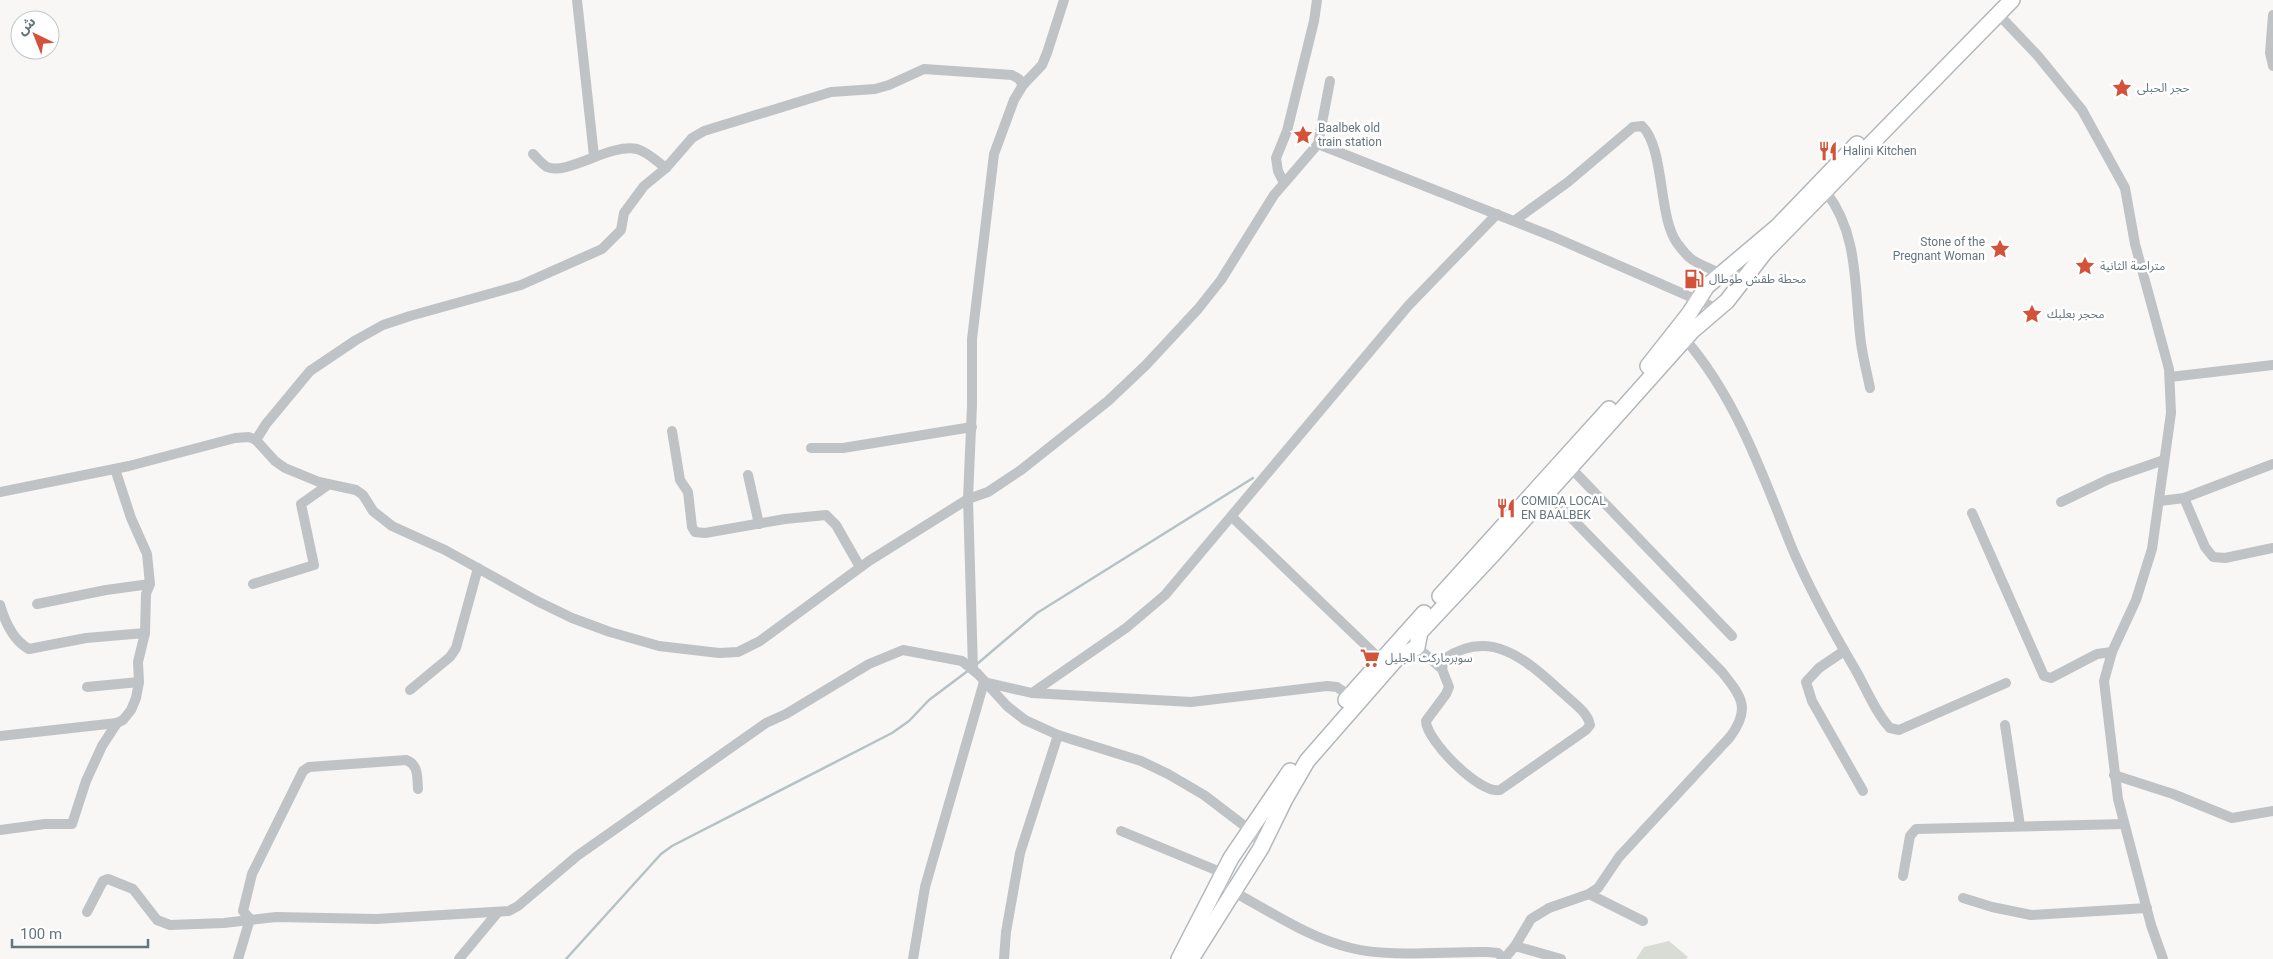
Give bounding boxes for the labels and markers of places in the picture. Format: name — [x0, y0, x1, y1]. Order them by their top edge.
place icon: حجر الحبلى — [2111, 77, 2133, 99]
place label: حجر الحبلى — [2137, 81, 2190, 95]
place label: Baalbek old train station — [1318, 121, 1382, 149]
place icon: Baalbek old train station — [1292, 124, 1314, 146]
restaurant icon: Halini Kitchen — [1817, 140, 1839, 162]
place label: Halini Kitchen — [1843, 144, 1917, 158]
place label: Stone of the Pregnant Woman — [1893, 235, 1985, 263]
place icon: Stone of the Pregnant Woman — [1989, 238, 2011, 260]
place icon: متراصة الثانية — [2074, 255, 2096, 277]
place label: متراصة الثانية — [2100, 259, 2165, 273]
fuel station icon: محطة طقش طوطال — [1683, 268, 1705, 290]
place label: محطة طقش طوطال — [1709, 272, 1806, 286]
place icon: محجر بعلبك — [2021, 303, 2043, 325]
place label: محجر بعلبك — [2047, 307, 2105, 321]
place label: COMIDA LOCAL EN BAALBEK — [1521, 494, 1606, 522]
restaurant icon: COMIDA LOCAL EN BAALBEK — [1495, 497, 1517, 519]
supermarket icon: سوبرماركت الجليل — [1359, 647, 1381, 669]
place label: سوبرماركت الجليل — [1385, 651, 1473, 665]

